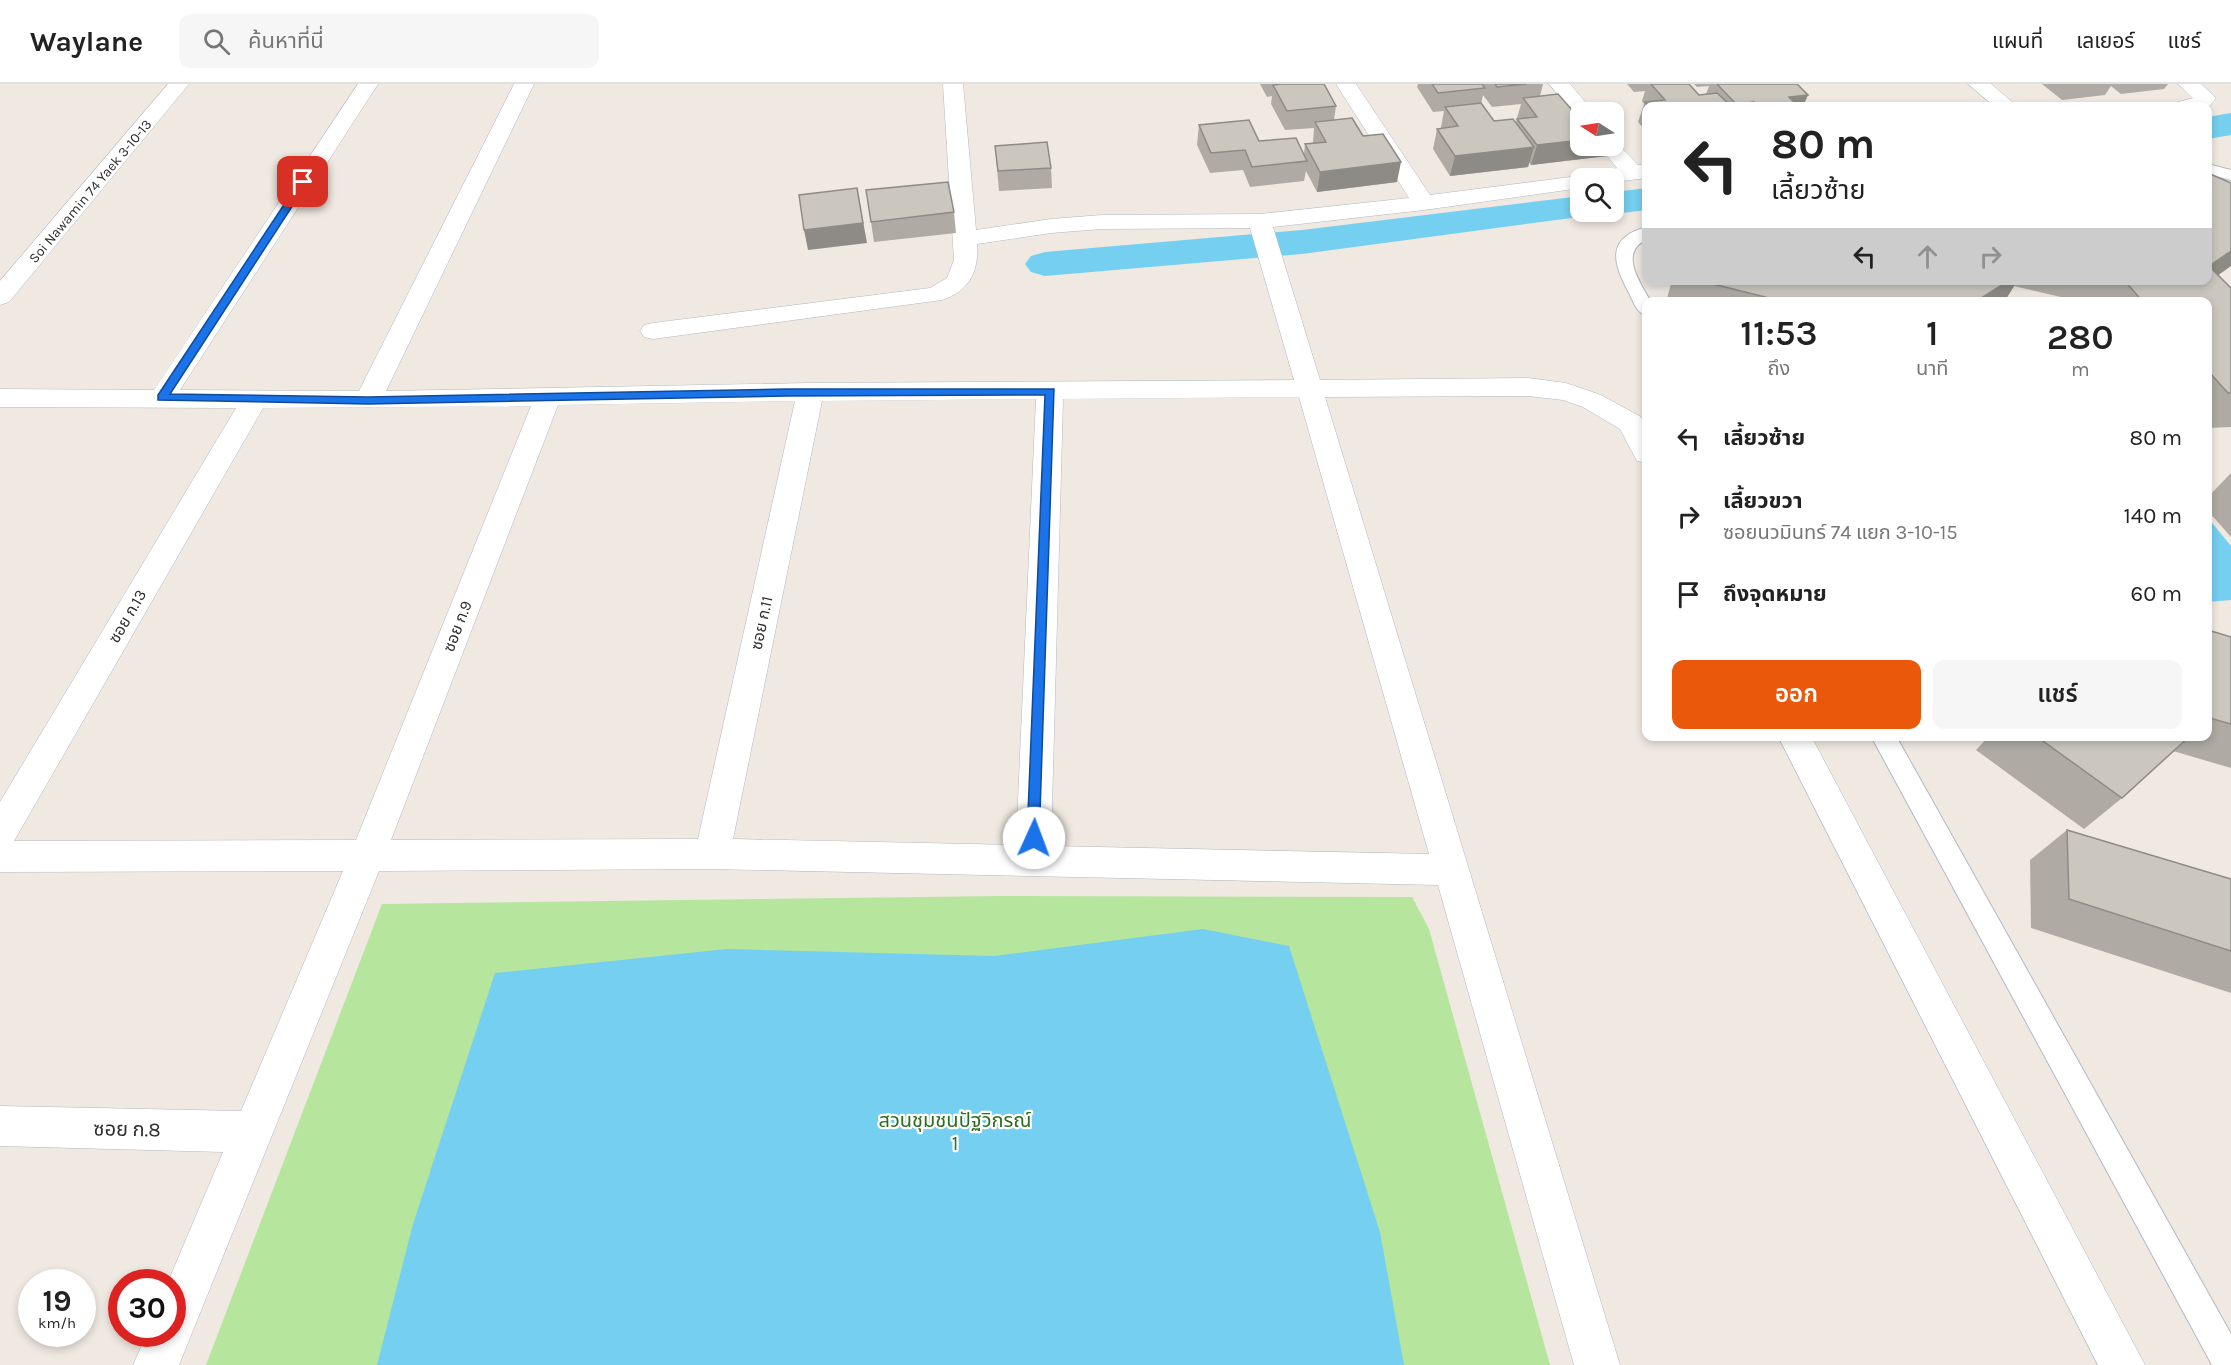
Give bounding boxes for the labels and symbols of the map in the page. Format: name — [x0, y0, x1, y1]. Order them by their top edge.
north arrow — [1570, 102, 1624, 156]
street label: Soi Nawamin 74 Yaek 3-10-13 — [25, 116, 155, 267]
pin — [277, 156, 328, 207]
street label: ซอย ก.13 — [105, 586, 150, 646]
street label: ซอย ก.11 — [747, 595, 776, 652]
street label: ซอย ก.9 — [439, 598, 476, 654]
position arrow — [1002, 806, 1066, 870]
park label: สวนชุมชนปัฐวิกรณ์ 1 — [879, 1109, 1031, 1155]
street label: ซอย ก.8 — [93, 1117, 161, 1142]
speed limit sign: 30 — [108, 1269, 186, 1347]

